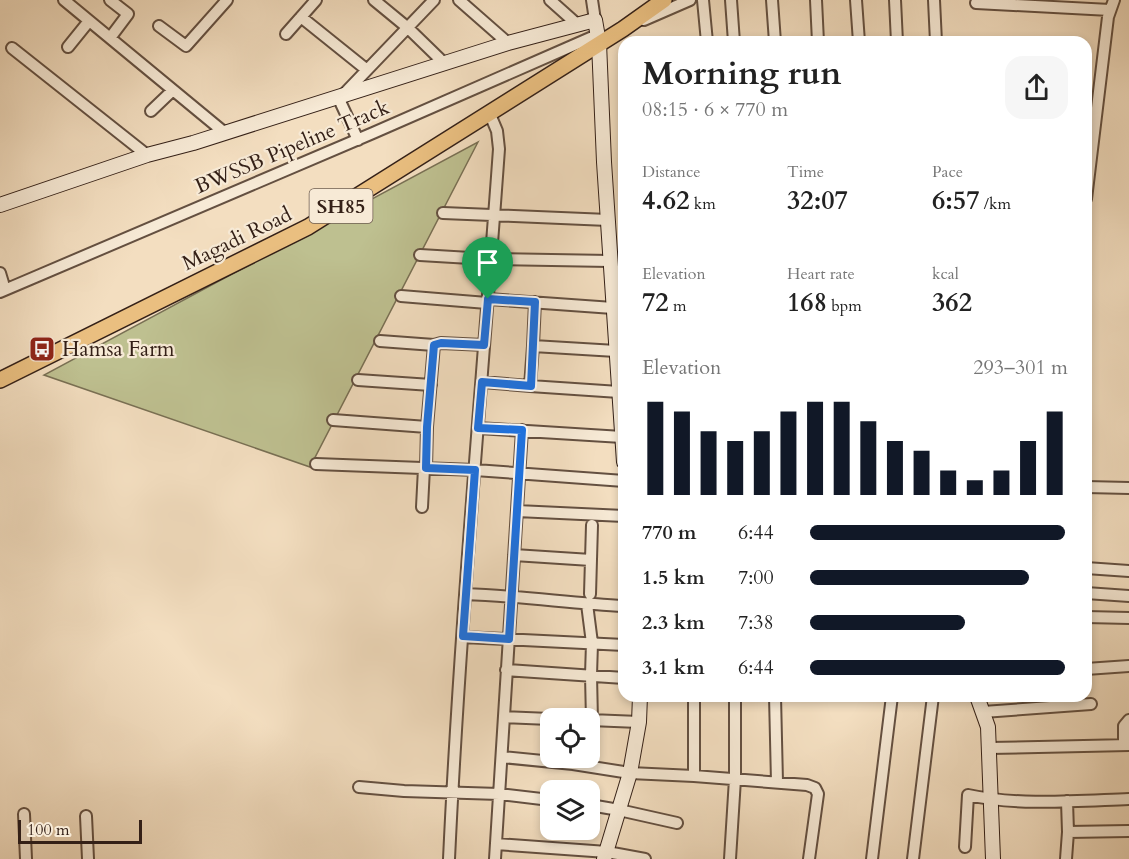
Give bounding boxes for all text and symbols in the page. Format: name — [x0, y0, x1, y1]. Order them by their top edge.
text: Morning run — [642, 51, 842, 96]
button: share — [1005, 56, 1068, 119]
street label: BWSSB Pipeline Track — [190, 93, 394, 201]
text: 08:15 · 6 × 770 m — [642, 96, 788, 123]
text: Distance — [642, 161, 700, 183]
text: Time — [787, 161, 824, 183]
text: Pace — [932, 161, 963, 183]
text: 4.62 — [642, 183, 690, 218]
text: 32:07 — [787, 183, 848, 218]
text: 6:57 — [932, 183, 980, 218]
road number: SH85 — [310, 189, 372, 223]
text: km — [690, 193, 716, 215]
text: /km — [980, 193, 1011, 215]
street label: Magadi Road — [177, 200, 297, 278]
pin — [462, 237, 513, 299]
icon: arrive — [471, 246, 504, 279]
text: Elevation — [642, 263, 706, 285]
text: Heart rate — [787, 263, 855, 285]
text: kcal — [932, 263, 959, 285]
text: 72 — [642, 285, 669, 320]
text: 168 — [787, 285, 827, 320]
text: 362 — [932, 285, 972, 320]
text: m — [669, 295, 686, 317]
text: bpm — [827, 295, 862, 317]
bus stop icon: Hamsa Farm — [27, 334, 57, 364]
place label: Hamsa Farm — [62, 335, 175, 364]
text: Elevation — [642, 354, 721, 381]
text: 293–301 m — [973, 354, 1068, 381]
text: 770 m — [642, 519, 697, 546]
text: 6:44 — [738, 519, 774, 546]
text: 1.5 km — [642, 564, 705, 591]
text: 7:00 — [738, 564, 774, 591]
text: 2.3 km — [642, 609, 705, 636]
text: 7:38 — [738, 609, 774, 636]
text: 3.1 km — [642, 654, 705, 681]
text: 6:44 — [738, 654, 774, 681]
map controls — [540, 708, 600, 840]
button: locate — [540, 708, 600, 768]
button: layers — [540, 780, 600, 840]
scale bar — [18, 817, 142, 844]
text: 100 m — [27, 819, 69, 841]

